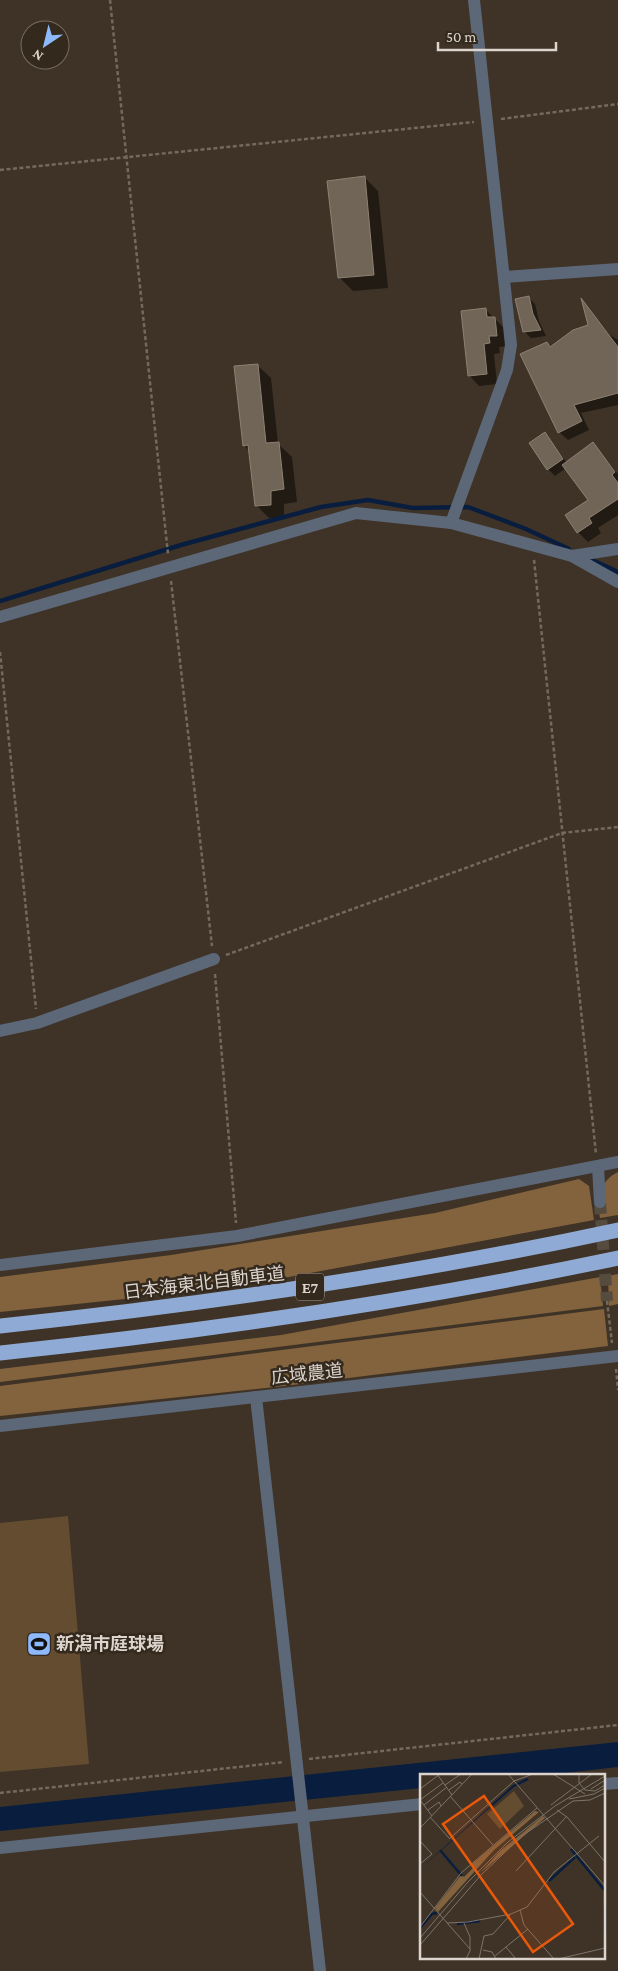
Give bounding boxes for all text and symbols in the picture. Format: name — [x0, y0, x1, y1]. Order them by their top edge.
north arrow — [20, 20, 70, 70]
scale bar — [438, 20, 556, 52]
text: 50 m — [446, 29, 476, 45]
text: N — [29, 46, 46, 65]
street label: 日本海東北自動車道 — [122, 1263, 286, 1303]
road number: E7 — [296, 1274, 324, 1300]
street label: 広域農道 — [270, 1360, 344, 1388]
sports icon: 新潟市庭球場 — [26, 1631, 52, 1657]
place label: 新潟市庭球場 — [56, 1634, 164, 1654]
inset map — [420, 1774, 606, 1958]

